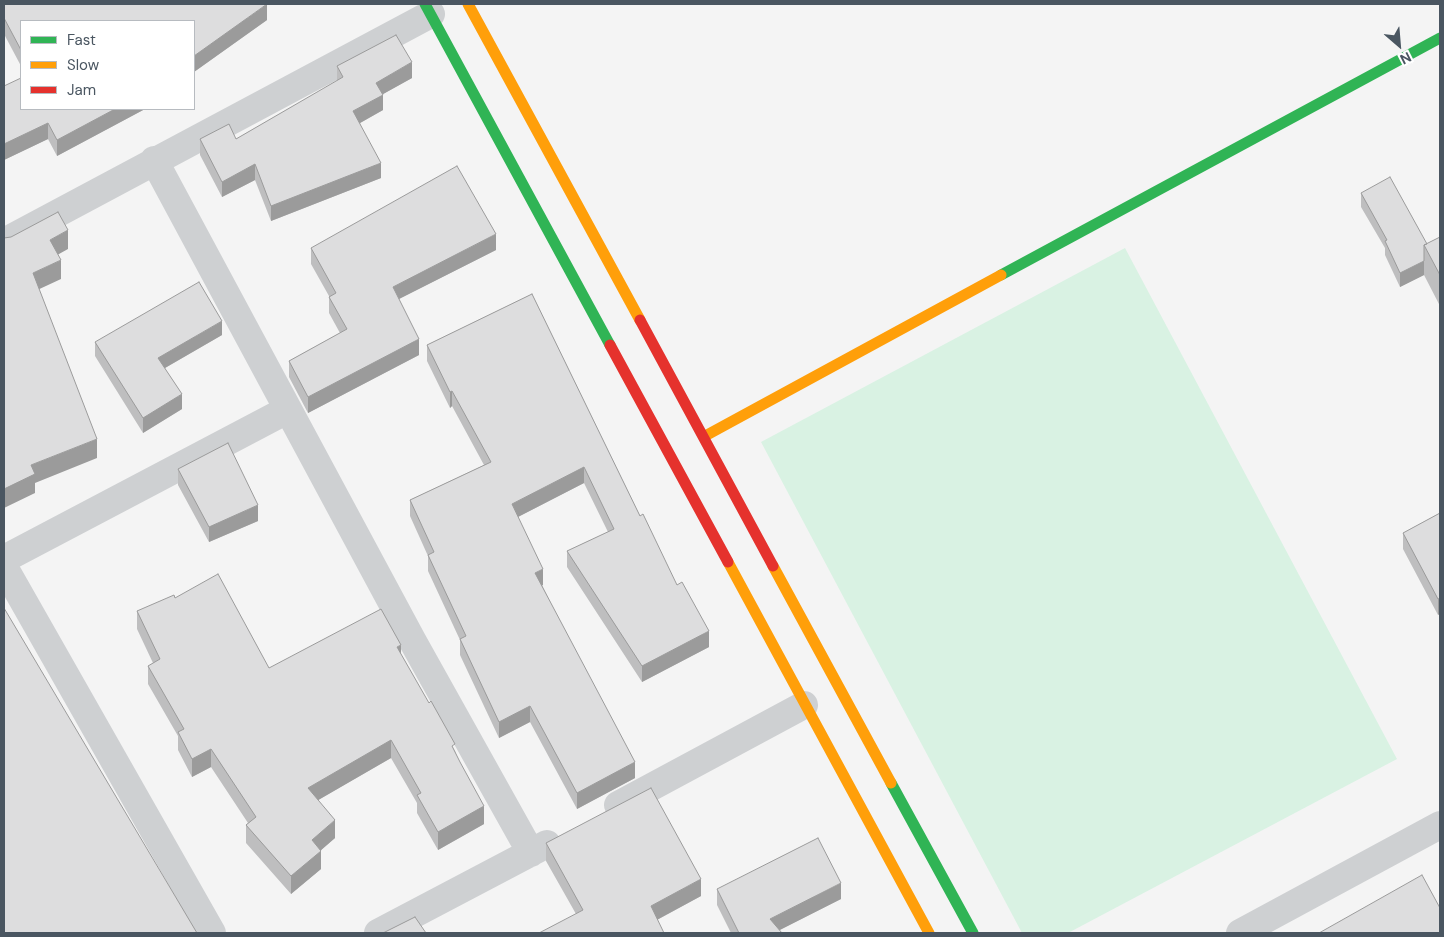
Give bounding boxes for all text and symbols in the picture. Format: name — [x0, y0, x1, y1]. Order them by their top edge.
legend — [20, 20, 195, 110]
north arrow — [1374, 20, 1424, 70]
text: Fast — [67, 30, 96, 50]
text: N — [1397, 48, 1414, 69]
text: Slow — [67, 55, 99, 75]
text: Jam — [67, 80, 96, 100]

